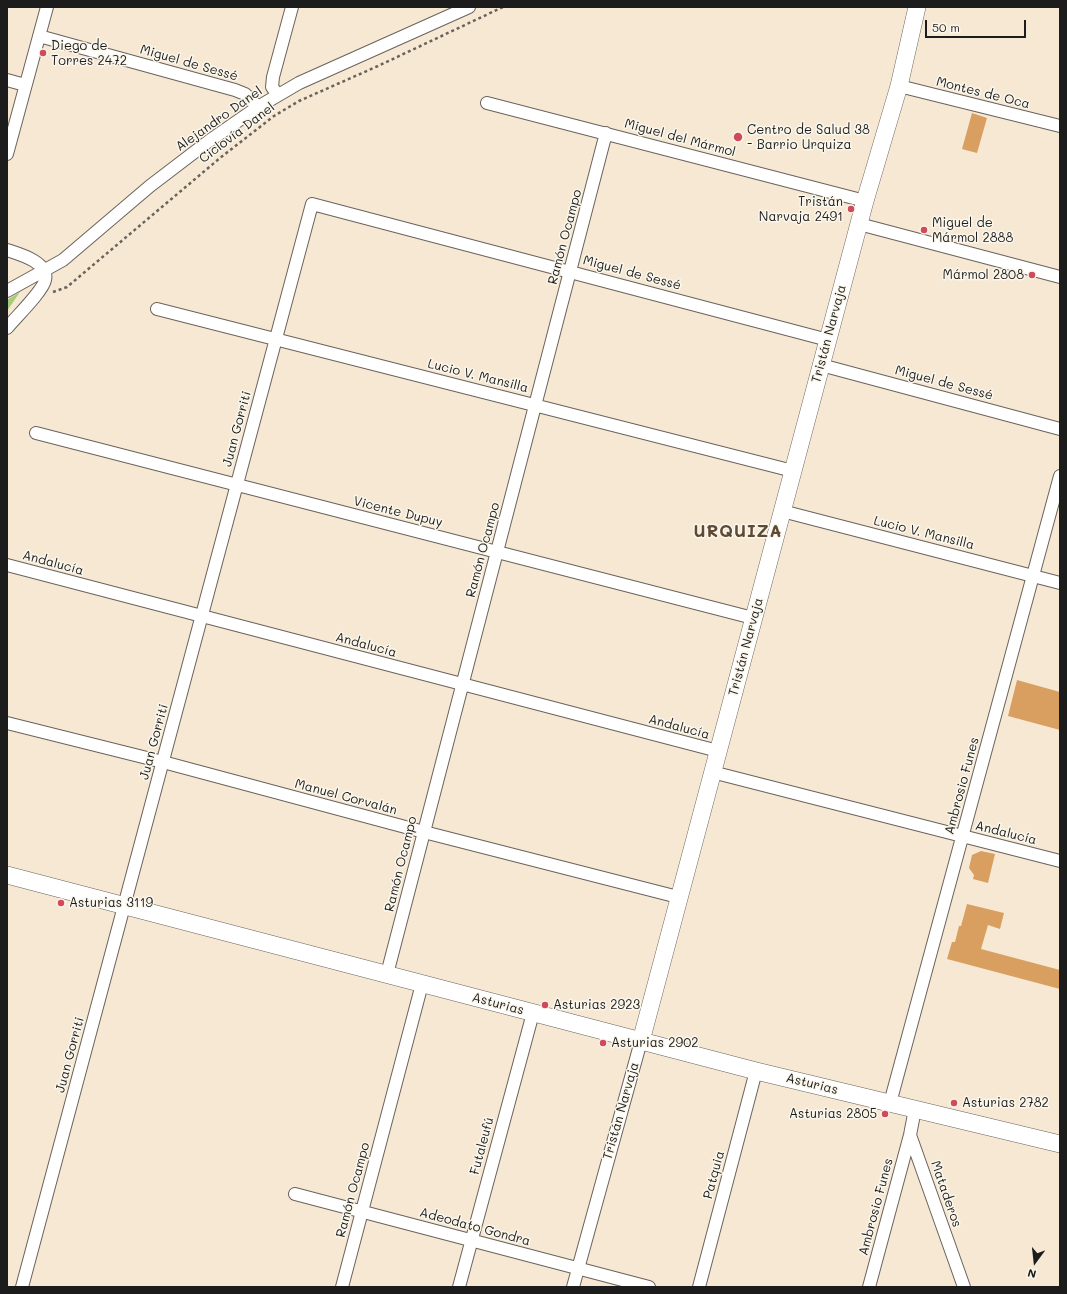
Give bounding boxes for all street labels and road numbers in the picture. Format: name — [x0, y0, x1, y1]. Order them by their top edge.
street label: Miguel de Sessé — [138, 42, 240, 84]
street label: Montes de Oca — [935, 74, 1031, 112]
street label: Alejandro Danel — [173, 83, 265, 155]
street label: Ciclovía Danel — [196, 99, 278, 167]
street label: Miguel del Mármol — [623, 116, 737, 160]
street label: Ramón Ocampo — [545, 188, 585, 286]
street label: Miguel de Sessé — [581, 252, 683, 294]
street label: Tristán Narvaja — [808, 283, 850, 385]
street label: Lucio V. Mansilla — [426, 356, 530, 396]
street label: Miguel de Sessé — [893, 362, 995, 404]
street label: Juan Gorriti — [219, 389, 255, 469]
street label: Vicente Dupuy — [352, 493, 444, 531]
street label: Ramón Ocampo — [463, 501, 503, 599]
street label: Lucio V. Mansilla — [872, 513, 976, 553]
street label: Andalucía — [21, 547, 85, 579]
street label: Tristán Narvaja — [725, 596, 767, 698]
street label: Andalucía — [334, 629, 398, 661]
street label: Juan Gorriti — [136, 702, 172, 782]
street label: Andalucía — [647, 711, 711, 743]
street label: Ambrosio Funes — [942, 736, 982, 836]
street label: Manuel Corvalán — [293, 776, 399, 818]
street label: Ramón Ocampo — [382, 815, 420, 913]
street label: Andalucía — [974, 818, 1038, 848]
street label: Asturias — [470, 990, 526, 1018]
street label: Juan Gorriti — [52, 1015, 88, 1095]
street label: Tristán Narvaja — [600, 1060, 642, 1162]
street label: Asturias — [784, 1070, 840, 1098]
street label: Futaleufú — [467, 1116, 497, 1176]
street label: Ramón Ocampo — [333, 1141, 373, 1239]
street label: Patquia — [700, 1149, 728, 1201]
street label: Ambrosio Funes — [856, 1157, 896, 1257]
street label: Mataderos — [927, 1159, 965, 1229]
street label: Adeodato Gondra — [418, 1205, 532, 1249]

